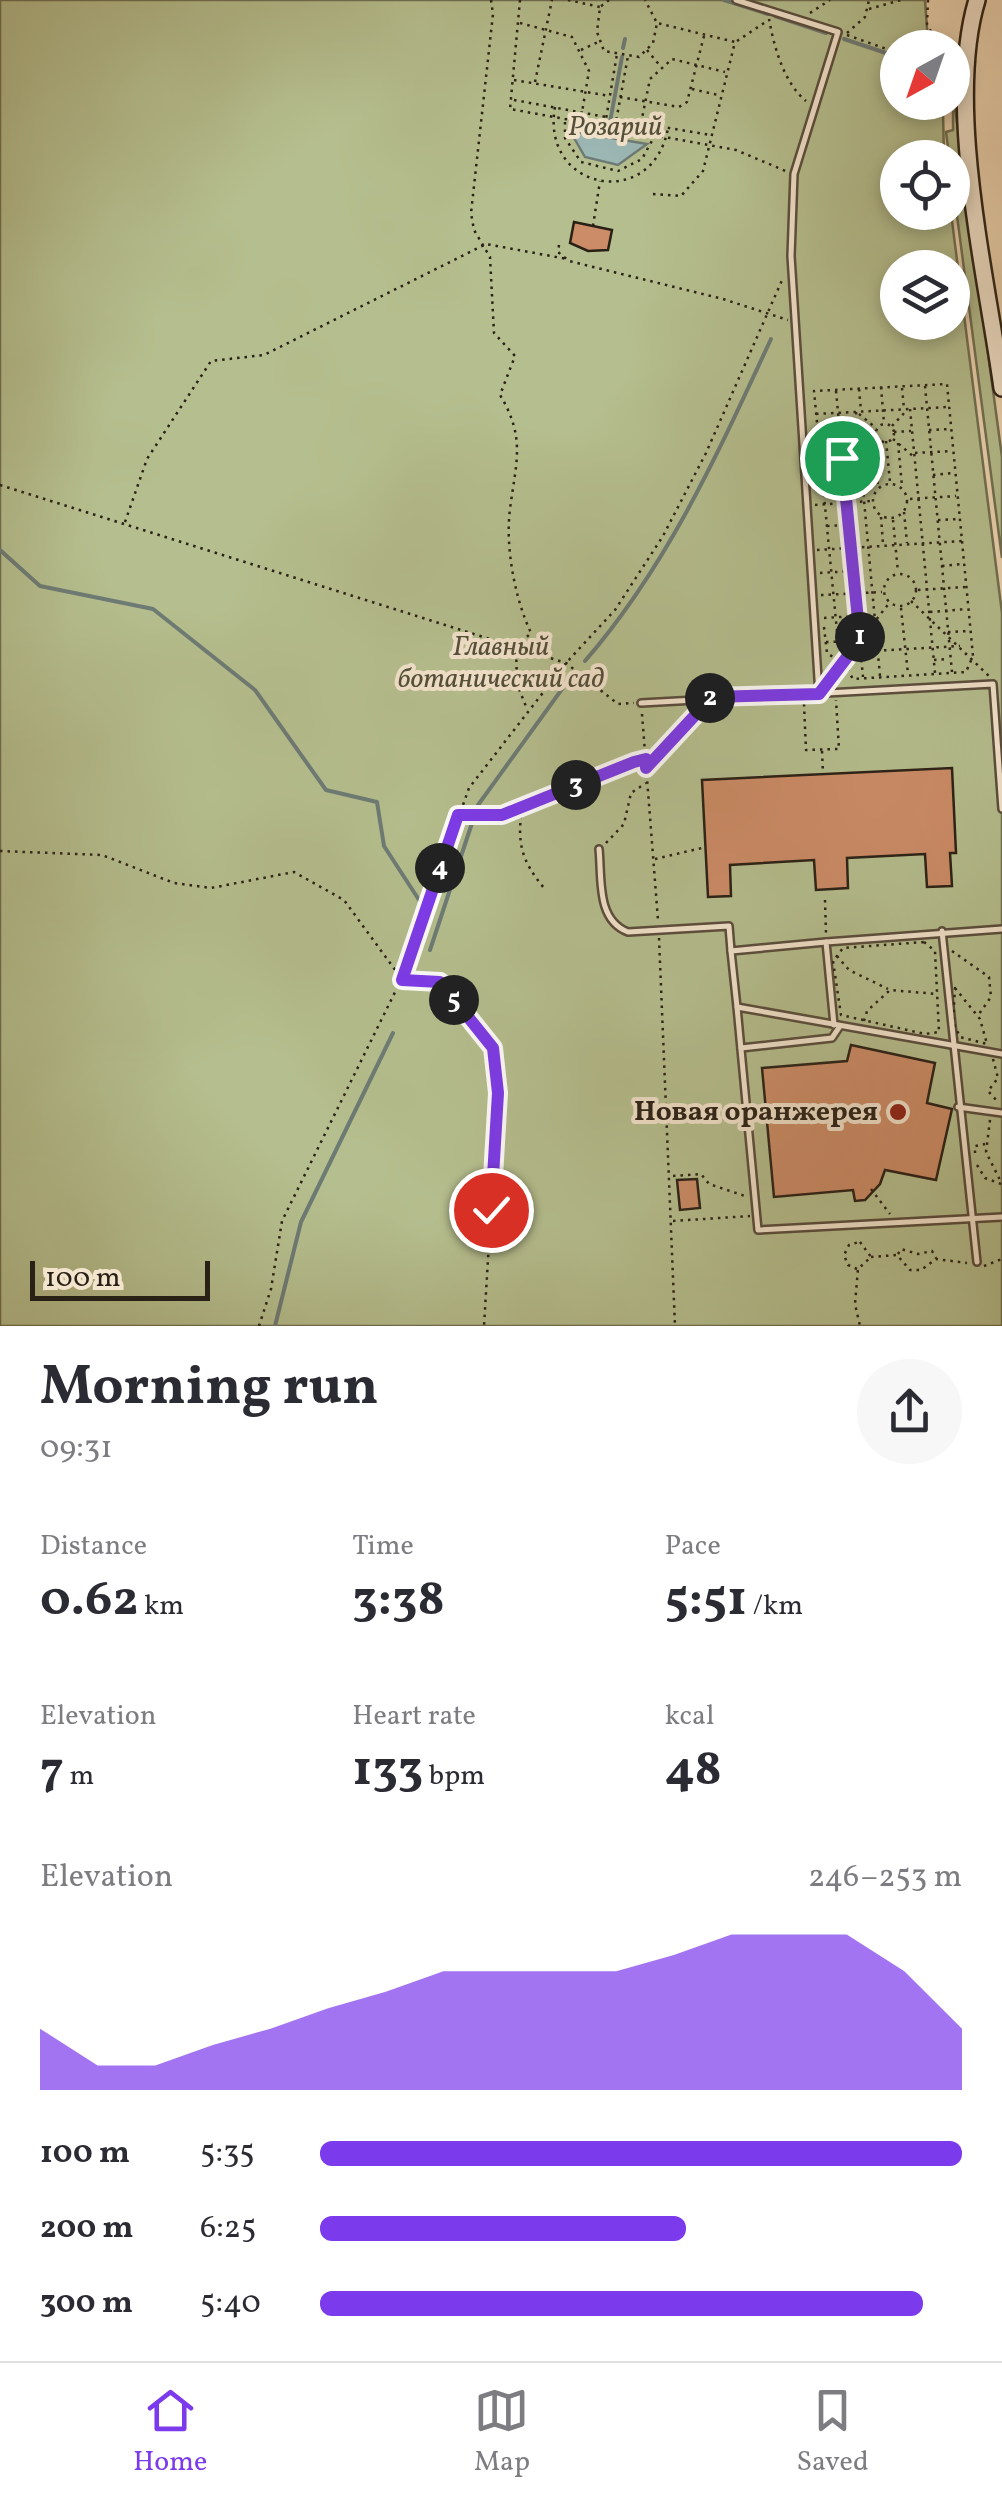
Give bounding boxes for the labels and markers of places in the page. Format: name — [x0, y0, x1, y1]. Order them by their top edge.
pin — [800, 416, 885, 501]
pin: 1 — [835, 612, 885, 662]
pin: 2 — [685, 673, 735, 723]
pin: 3 — [551, 760, 601, 810]
pin: 4 — [415, 843, 465, 893]
pin: 5 — [429, 975, 479, 1025]
place label: Новая оранжерея — [634, 1093, 878, 1132]
marker: Новая оранжерея — [887, 1101, 909, 1123]
pin — [449, 1168, 534, 1253]

